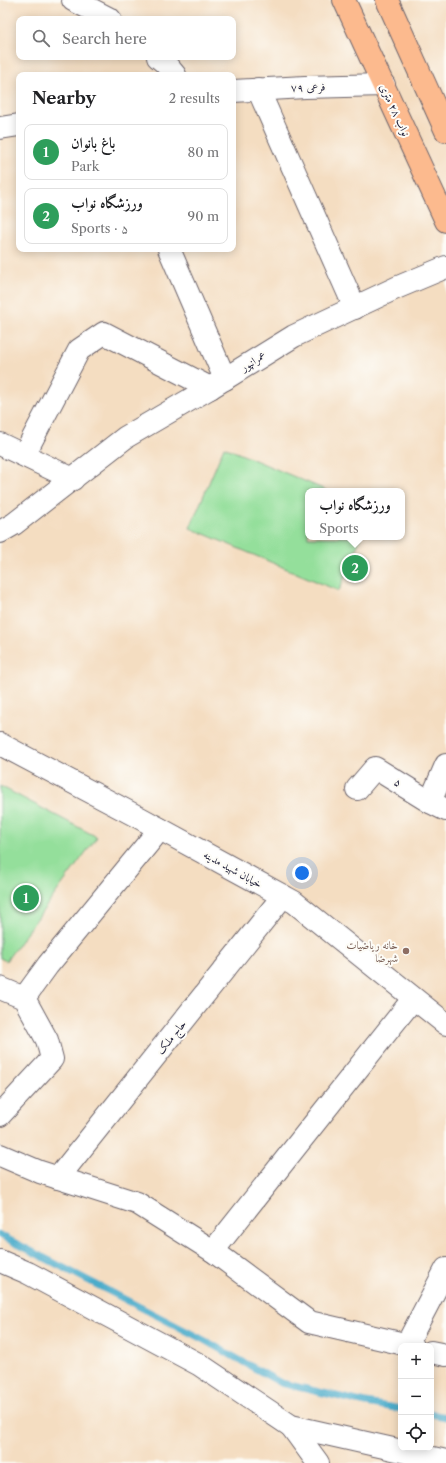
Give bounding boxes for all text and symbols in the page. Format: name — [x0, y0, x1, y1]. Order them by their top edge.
search box — [16, 16, 236, 60]
icon: search — [30, 27, 52, 49]
text: Search here — [62, 29, 147, 48]
street label: فرعی ۷۹ — [290, 79, 326, 96]
street label: نواب ۲۸ متری — [377, 82, 413, 138]
text: Nearby — [32, 88, 96, 108]
text: 2 results — [169, 90, 220, 106]
text: باغ بانوان — [71, 133, 115, 152]
text: 1 — [43, 144, 49, 160]
text: 80 m — [187, 144, 219, 160]
text: Park — [71, 158, 99, 174]
text: ورزشگاه نواب — [71, 193, 143, 212]
text: 2 — [42, 208, 50, 224]
text: 90 m — [188, 208, 219, 224]
text: Sports · ۵ — [71, 220, 129, 236]
street label: عمرانپور — [237, 348, 269, 375]
popup — [305, 488, 405, 540]
text: ورزشگاه نواب — [319, 495, 391, 514]
text: Sports — [319, 520, 359, 536]
pin: 2 — [342, 553, 368, 583]
street label: ۵ — [392, 774, 404, 790]
street label: خیابان شهید مدینه — [201, 847, 265, 892]
your location — [292, 863, 312, 883]
pin: 1 — [13, 883, 39, 913]
place label: خانه ریاضیات شهرضا — [346, 938, 398, 966]
marker: خانه ریاضیات شهرضا — [401, 946, 411, 956]
street label: حاج ملک — [153, 1017, 192, 1060]
map controls — [398, 1343, 434, 1451]
button: + — [398, 1343, 434, 1379]
button: − — [398, 1379, 434, 1415]
button: locate — [398, 1415, 434, 1451]

